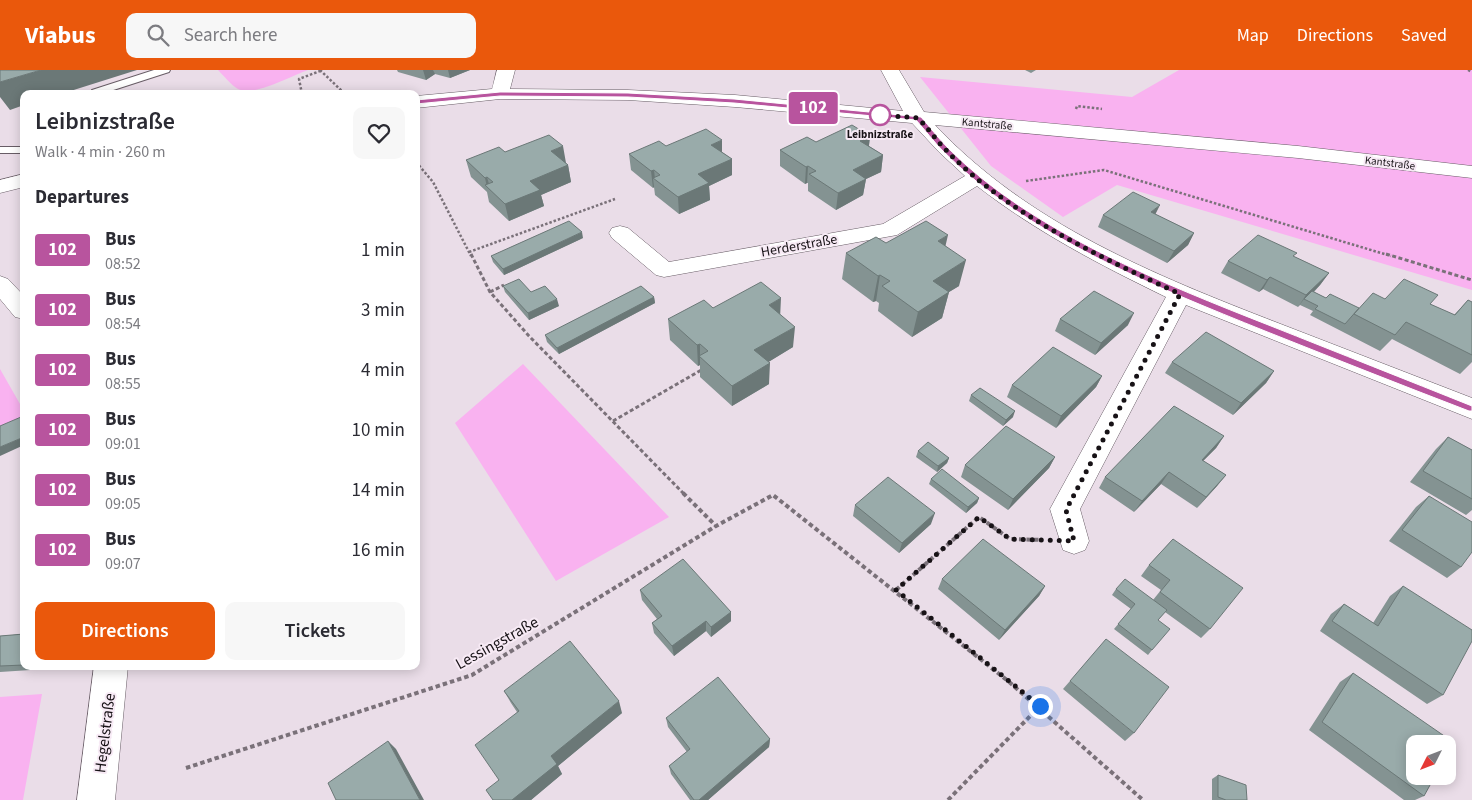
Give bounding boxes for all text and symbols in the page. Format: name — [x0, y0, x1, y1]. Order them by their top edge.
search box — [126, 13, 476, 58]
text: Viabus — [25, 18, 96, 53]
icon: search — [144, 21, 172, 49]
text: Search here — [184, 22, 277, 49]
text: Map — [1237, 23, 1269, 48]
text: Directions — [1297, 23, 1373, 48]
text: Saved — [1401, 23, 1447, 48]
line badge: 102 — [784, 92, 842, 124]
text: 102 — [799, 95, 827, 120]
text: Leibnizstraße — [35, 104, 175, 139]
marker: Leibnizstraße — [869, 104, 891, 126]
button: heart — [353, 107, 405, 159]
street label: Kantstraße — [961, 114, 1013, 134]
place label: Leibnizstraße — [847, 127, 913, 142]
text: Walk · 4 min · 260 m — [35, 141, 166, 163]
street label: Kantstraße — [1364, 152, 1417, 174]
text: Departures — [35, 184, 129, 211]
text: Bus — [105, 226, 136, 253]
street label: Herderstraße — [759, 229, 839, 263]
text: 102 — [48, 237, 77, 262]
text: 1 min — [361, 237, 405, 264]
text: 08:52 — [105, 253, 141, 275]
text: Bus — [105, 286, 136, 313]
text: 102 — [48, 297, 77, 322]
text: 3 min — [361, 297, 405, 324]
text: 08:54 — [105, 313, 141, 335]
text: Bus — [105, 346, 136, 373]
text: 102 — [48, 357, 77, 382]
text: 4 min — [361, 357, 405, 384]
text: 08:55 — [105, 373, 141, 395]
text: Bus — [105, 406, 136, 433]
text: 102 — [48, 417, 77, 442]
text: 10 min — [351, 417, 405, 444]
text: 09:01 — [105, 433, 141, 455]
text: Bus — [105, 466, 136, 493]
text: 102 — [48, 477, 77, 502]
text: 14 min — [351, 477, 405, 504]
text: 09:05 — [105, 493, 141, 515]
text: Bus — [105, 526, 136, 553]
text: 102 — [48, 537, 77, 562]
text: 16 min — [351, 537, 405, 564]
text: 09:07 — [105, 553, 141, 575]
button: Directions — [35, 602, 215, 660]
button: Tickets — [225, 602, 405, 660]
street label: Lessingstraße — [451, 611, 543, 675]
street label: Hegelstraße — [89, 692, 121, 774]
your location — [1028, 694, 1053, 719]
north arrow — [1406, 735, 1456, 785]
map controls — [1406, 735, 1456, 785]

